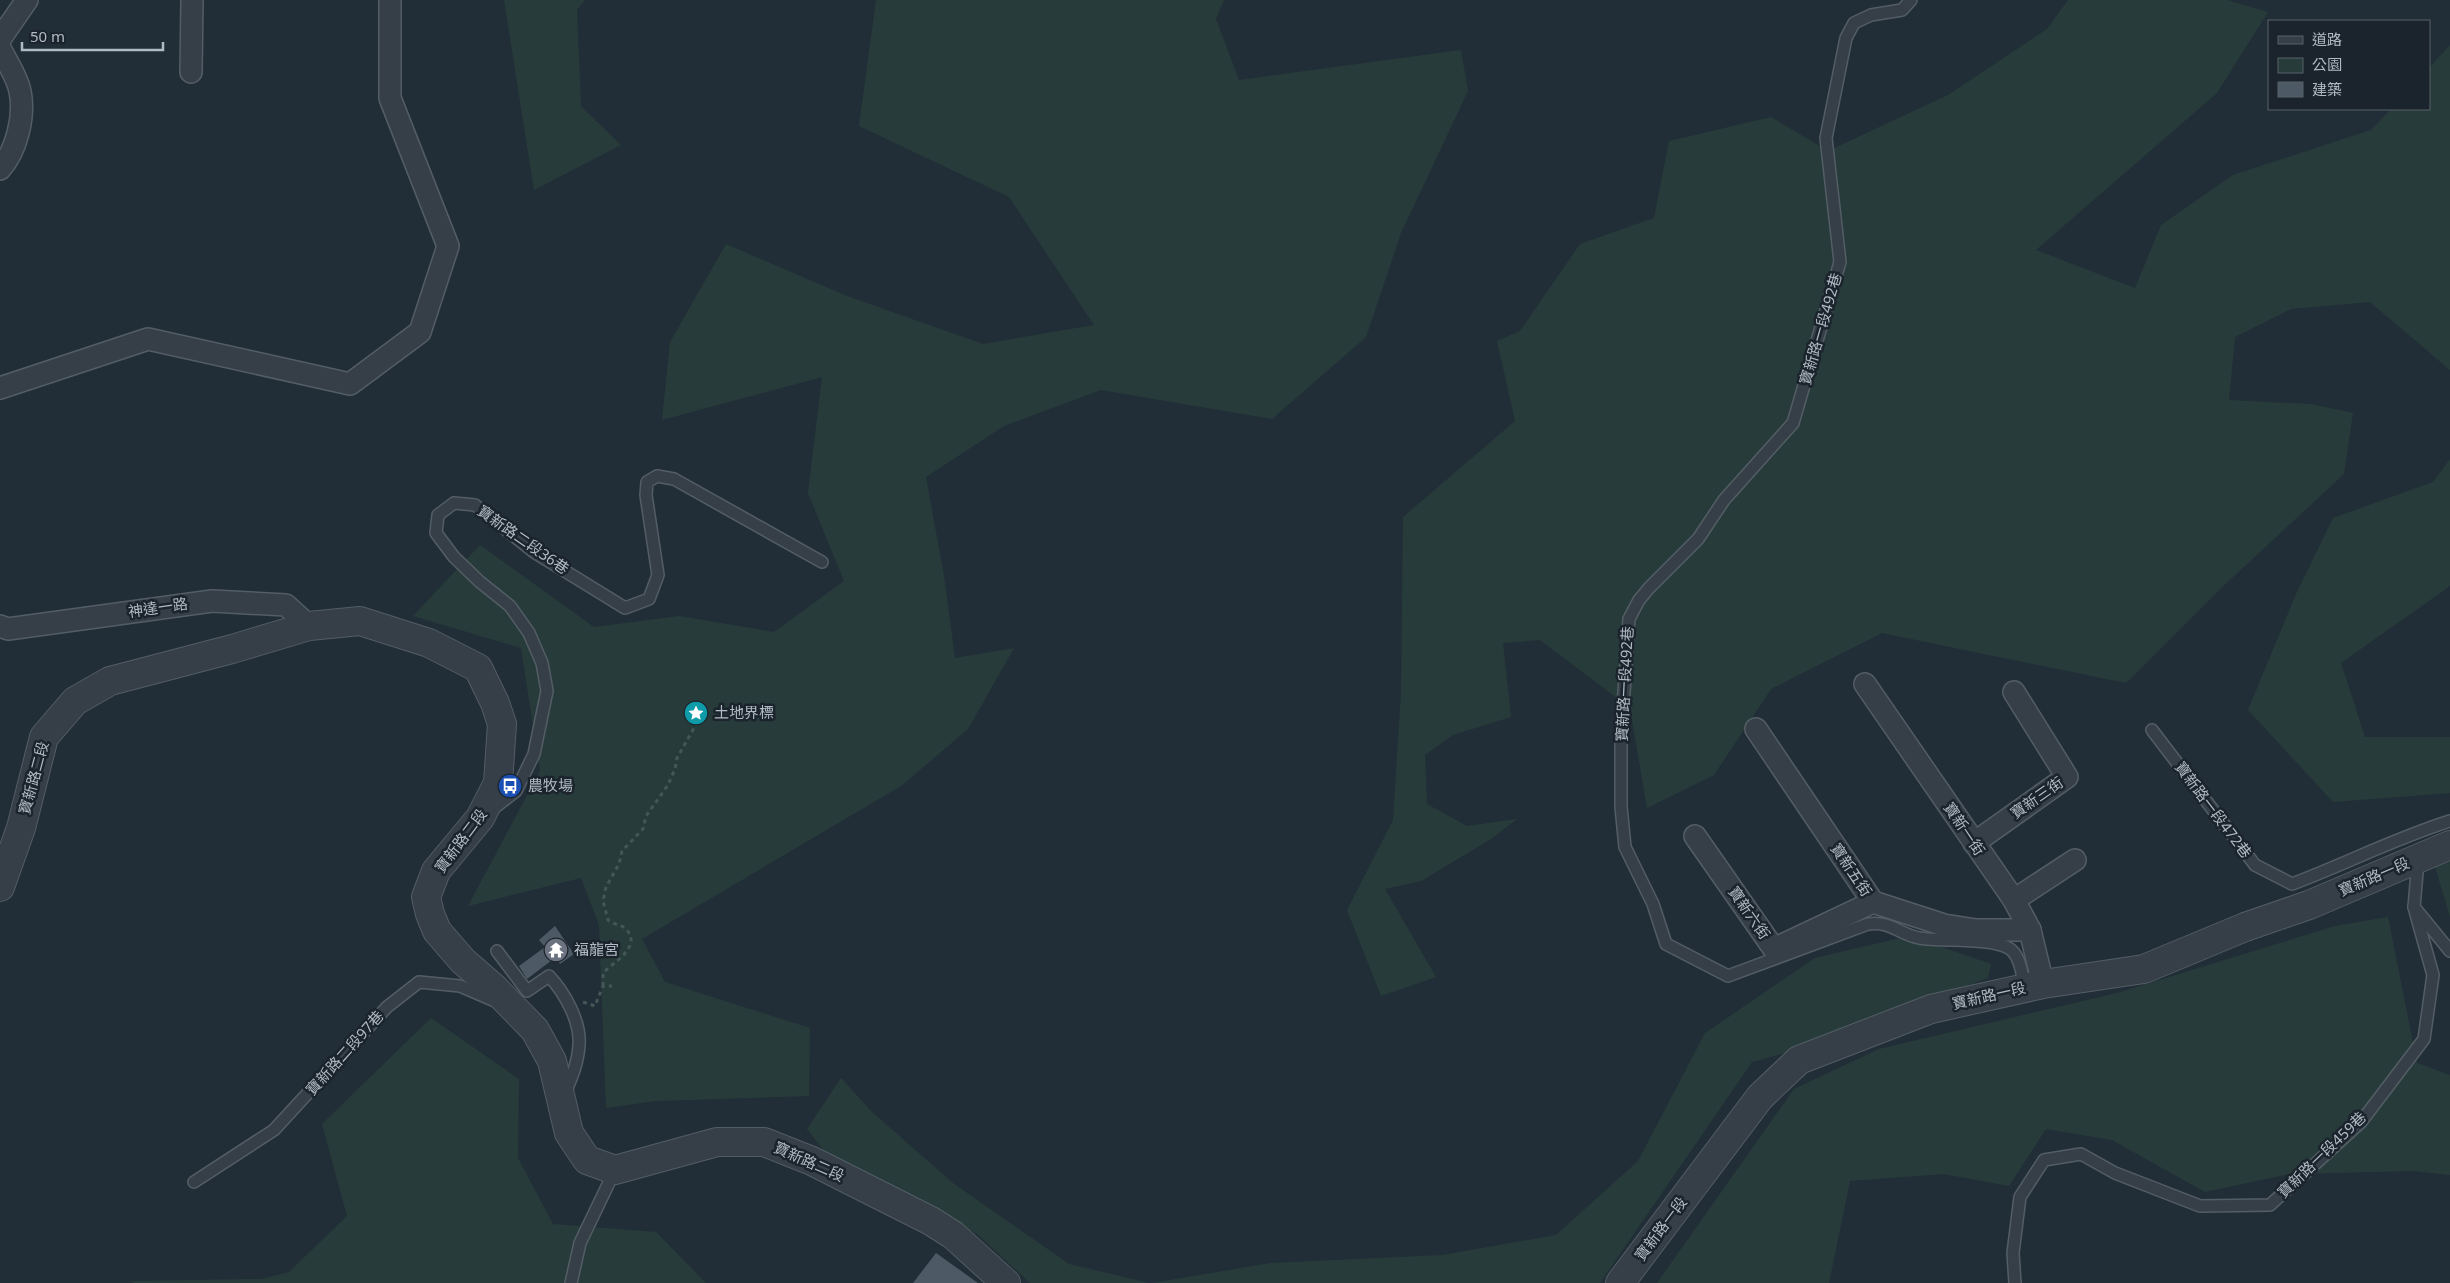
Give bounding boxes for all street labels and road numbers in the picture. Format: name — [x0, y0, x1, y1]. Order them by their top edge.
street label: 寶新路一段492巷 — [1794, 270, 1846, 387]
street label: 寶新路二段36巷 — [474, 500, 573, 578]
street label: 神達一路 — [127, 593, 189, 621]
street label: 寶新路一段492巷 — [1611, 626, 1637, 742]
street label: 寶新路二段 — [14, 739, 52, 817]
street label: 寶新路一段472巷 — [2171, 757, 2257, 862]
street label: 寶新三街 — [2006, 772, 2067, 823]
street label: 寶新一街 — [1940, 798, 1990, 859]
street label: 寶新路二段 — [430, 804, 491, 876]
street label: 寶新五街 — [1827, 839, 1877, 900]
street label: 寶新路一段 — [2335, 852, 2412, 900]
street label: 寶新六街 — [1724, 882, 1775, 943]
street label: 寶新路一段 — [1950, 977, 2028, 1013]
street label: 寶新路二段97巷 — [301, 1006, 388, 1099]
street label: 寶新路一段459巷 — [2273, 1107, 2370, 1202]
street label: 寶新路二段 — [771, 1137, 848, 1185]
street label: 寶新路一段 — [1630, 1192, 1691, 1264]

